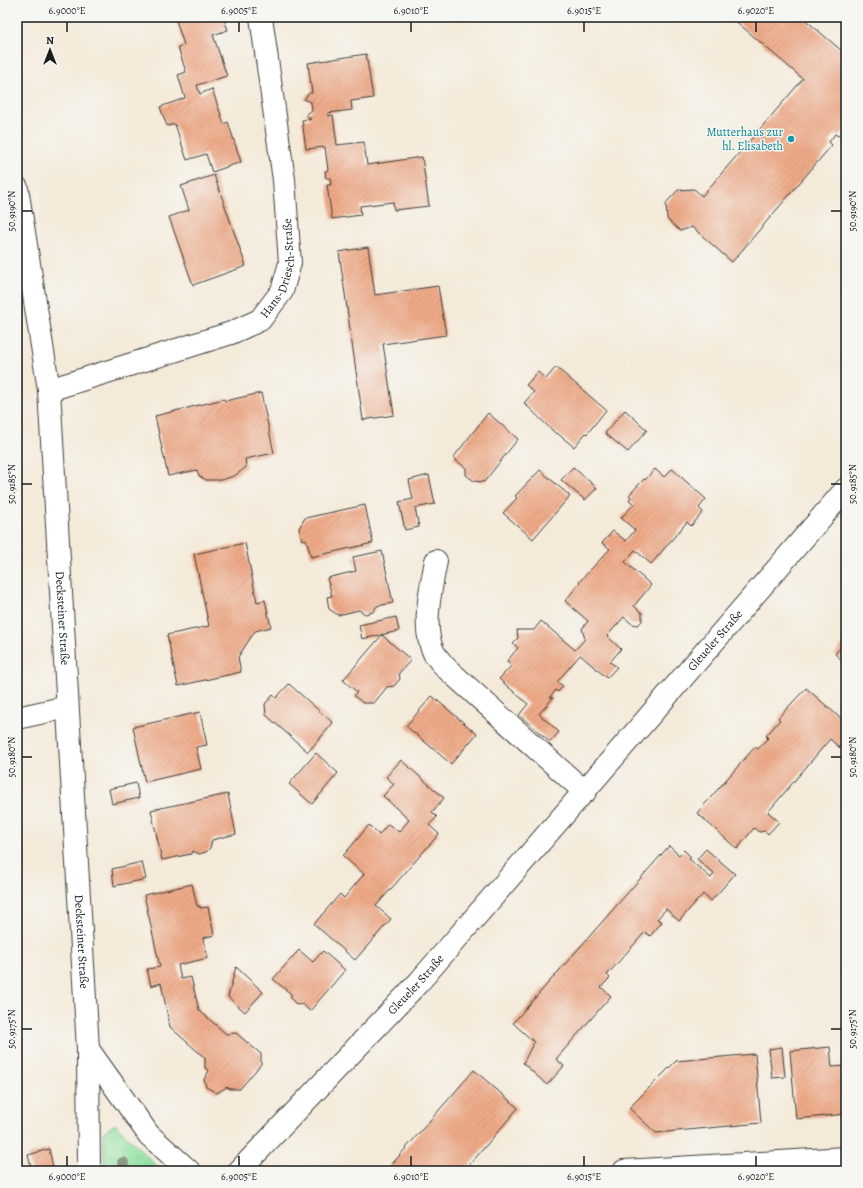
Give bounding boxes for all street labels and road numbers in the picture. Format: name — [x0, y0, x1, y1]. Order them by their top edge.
street label: Hans-Driesch-Straße — [256, 218, 298, 321]
street label: Decksteiner Straße — [52, 571, 73, 666]
street label: Gleueler Straße — [684, 606, 746, 674]
street label: Decksteiner Straße — [71, 894, 92, 989]
street label: Gleueler Straße — [384, 951, 447, 1018]

